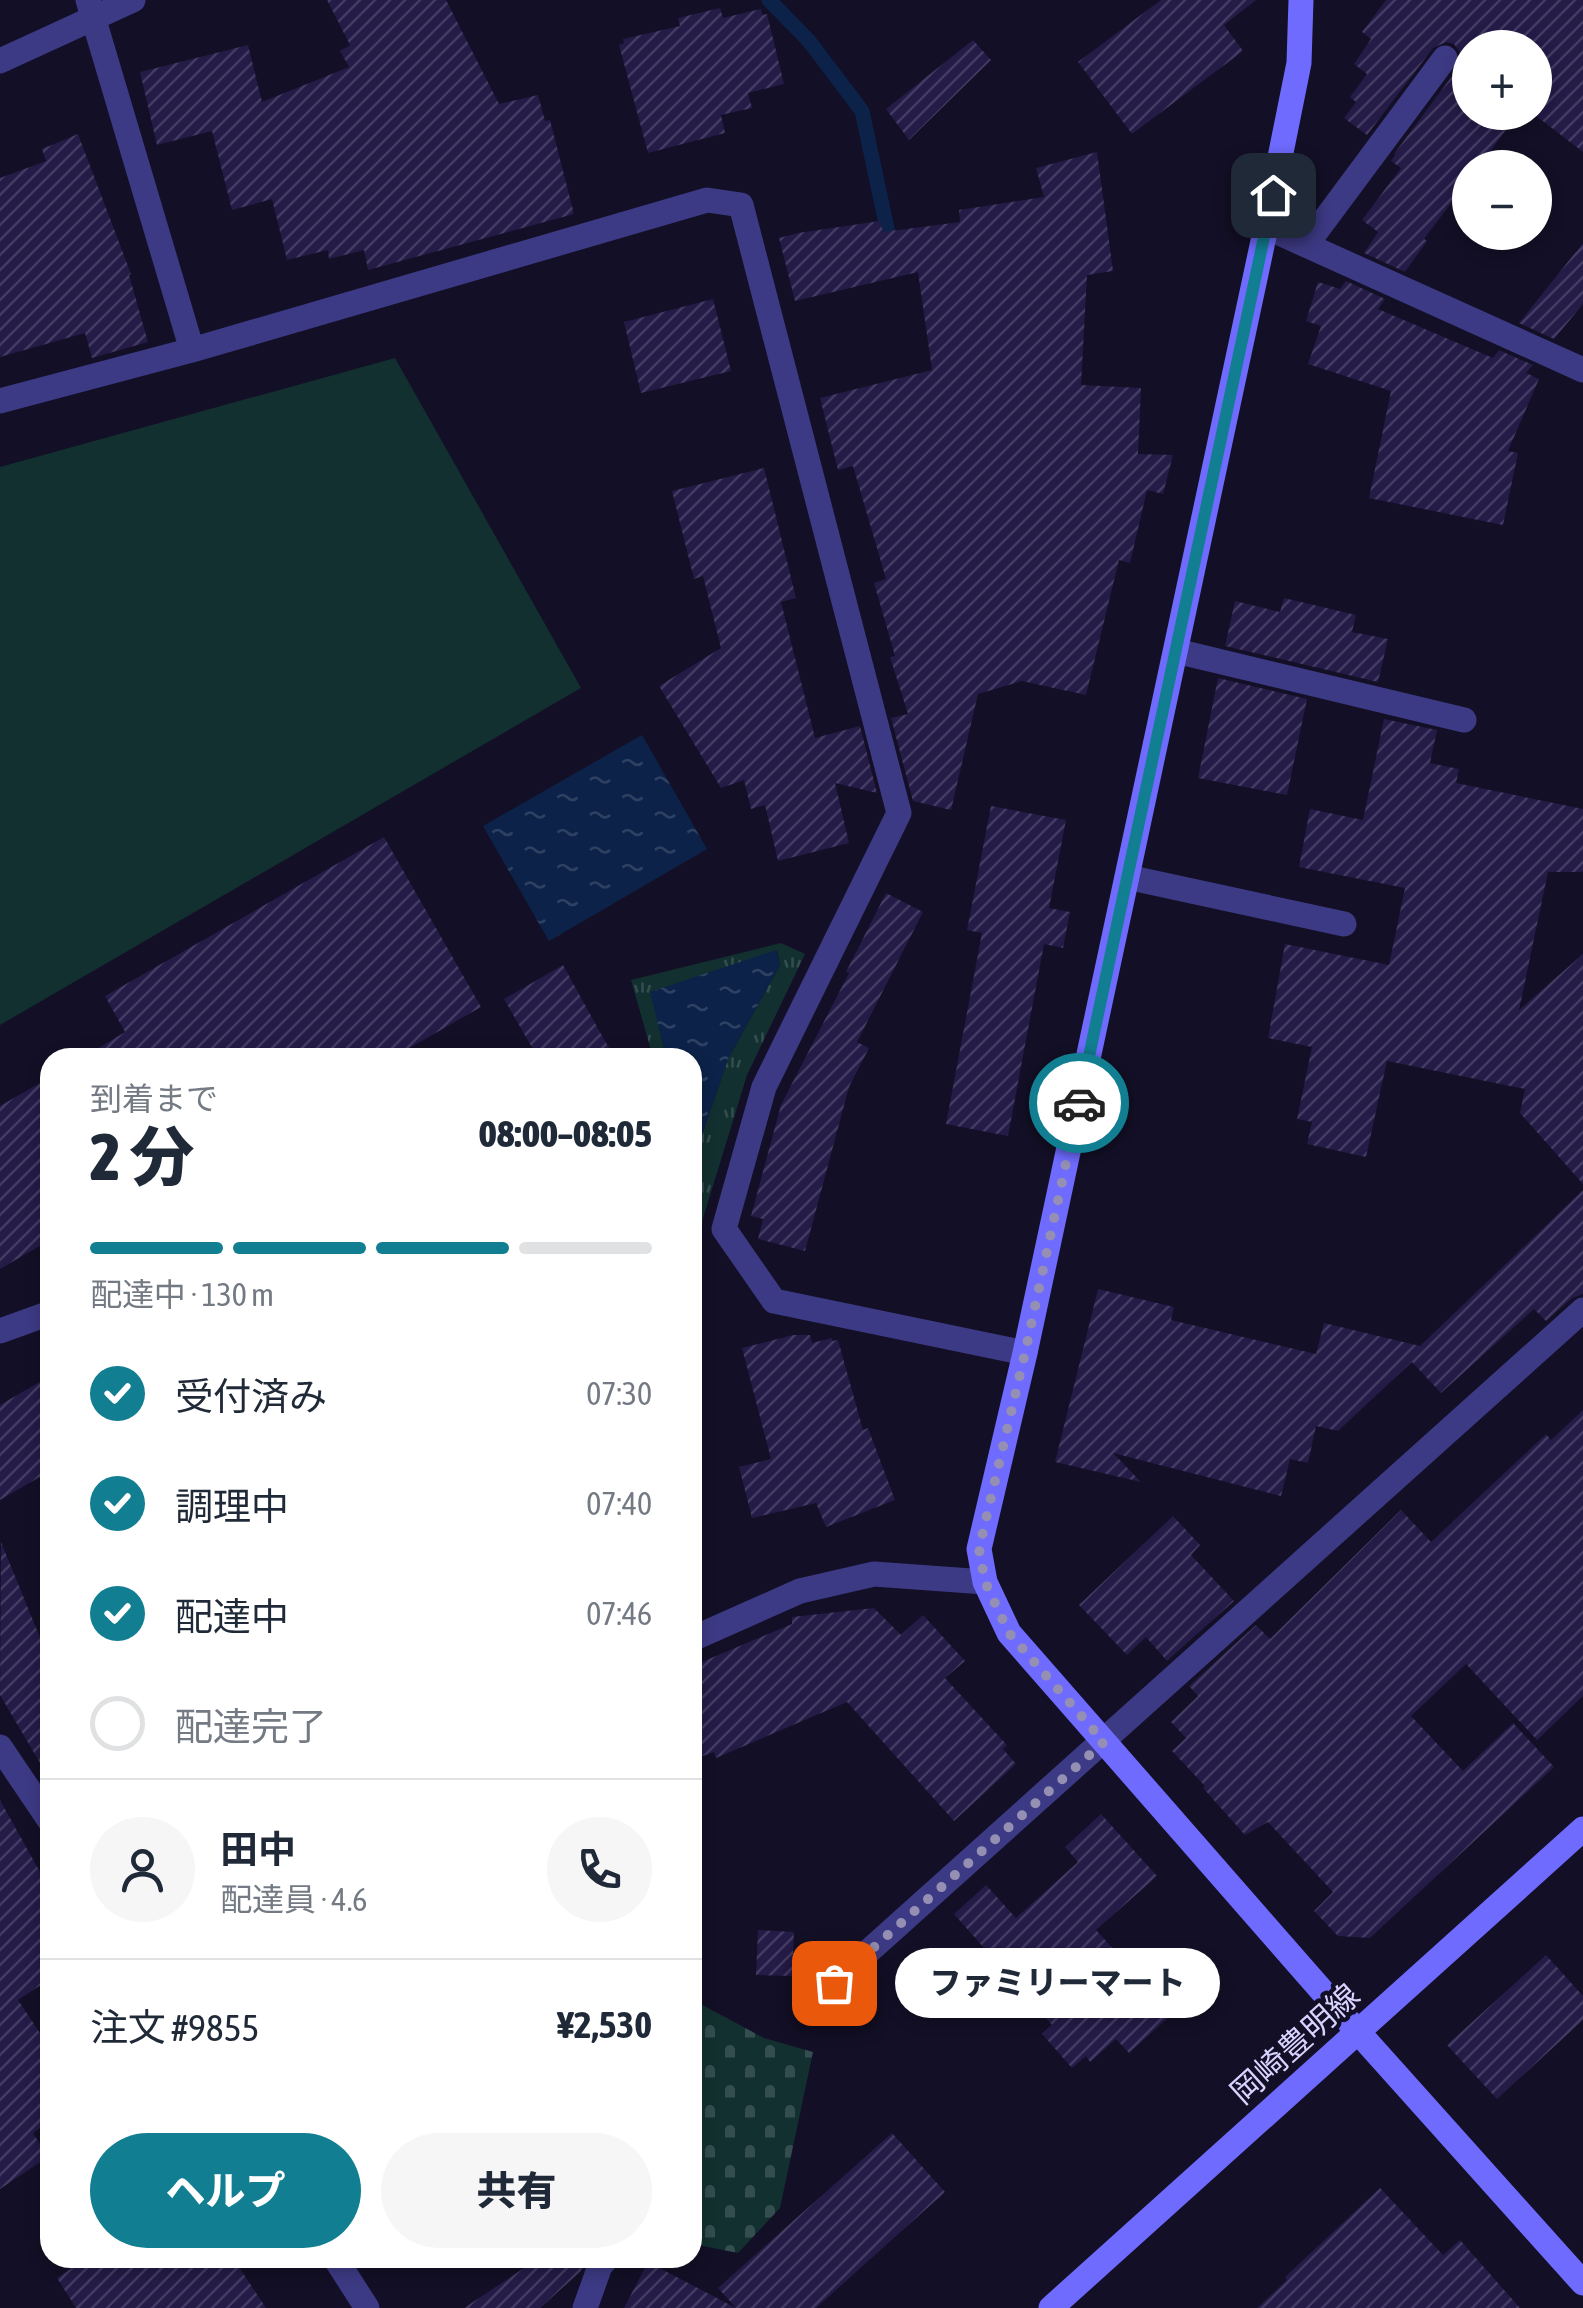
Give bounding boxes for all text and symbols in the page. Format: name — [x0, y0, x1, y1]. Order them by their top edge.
map controls — [1452, 30, 1552, 250]
button: + — [1452, 30, 1552, 130]
button: − — [1452, 150, 1552, 250]
pin — [1231, 153, 1316, 238]
icon: home — [1246, 168, 1301, 223]
courier — [1029, 1053, 1129, 1153]
icon: car — [1052, 1076, 1107, 1131]
text: 到着まで — [90, 1080, 218, 1117]
text: 08:00–08:05 — [479, 1112, 652, 1155]
text: 2 分 — [90, 1119, 194, 1194]
text: 配達中 · 130 m — [90, 1276, 274, 1313]
icon: check — [90, 1366, 145, 1421]
text: 受付済み — [175, 1375, 327, 1418]
text: 07:30 — [586, 1375, 652, 1412]
icon: check — [90, 1476, 145, 1531]
text: 調理中 — [175, 1485, 289, 1528]
text: 07:40 — [586, 1485, 652, 1522]
icon: check — [90, 1586, 145, 1641]
text: 配達中 — [175, 1595, 289, 1638]
text: 07:46 — [586, 1595, 652, 1632]
text: 配達完了 — [175, 1705, 327, 1748]
button: person — [90, 1817, 195, 1922]
button: phone — [547, 1817, 652, 1922]
text: 田中 — [220, 1828, 296, 1871]
text: 配達員 · 4.6 — [220, 1881, 367, 1918]
pin — [792, 1941, 877, 2026]
callout: ファミリーマート — [894, 1948, 1219, 2018]
icon: bag — [807, 1956, 862, 2011]
text: ファミリーマート — [929, 1964, 1186, 2001]
street label: 岡崎豊明線 — [1223, 1976, 1367, 2111]
text: ¥2,530 — [557, 2003, 652, 2046]
text: 注文 #9855 — [90, 2006, 259, 2049]
button: ヘルプ — [90, 2133, 361, 2248]
button: 共有 — [381, 2133, 652, 2248]

